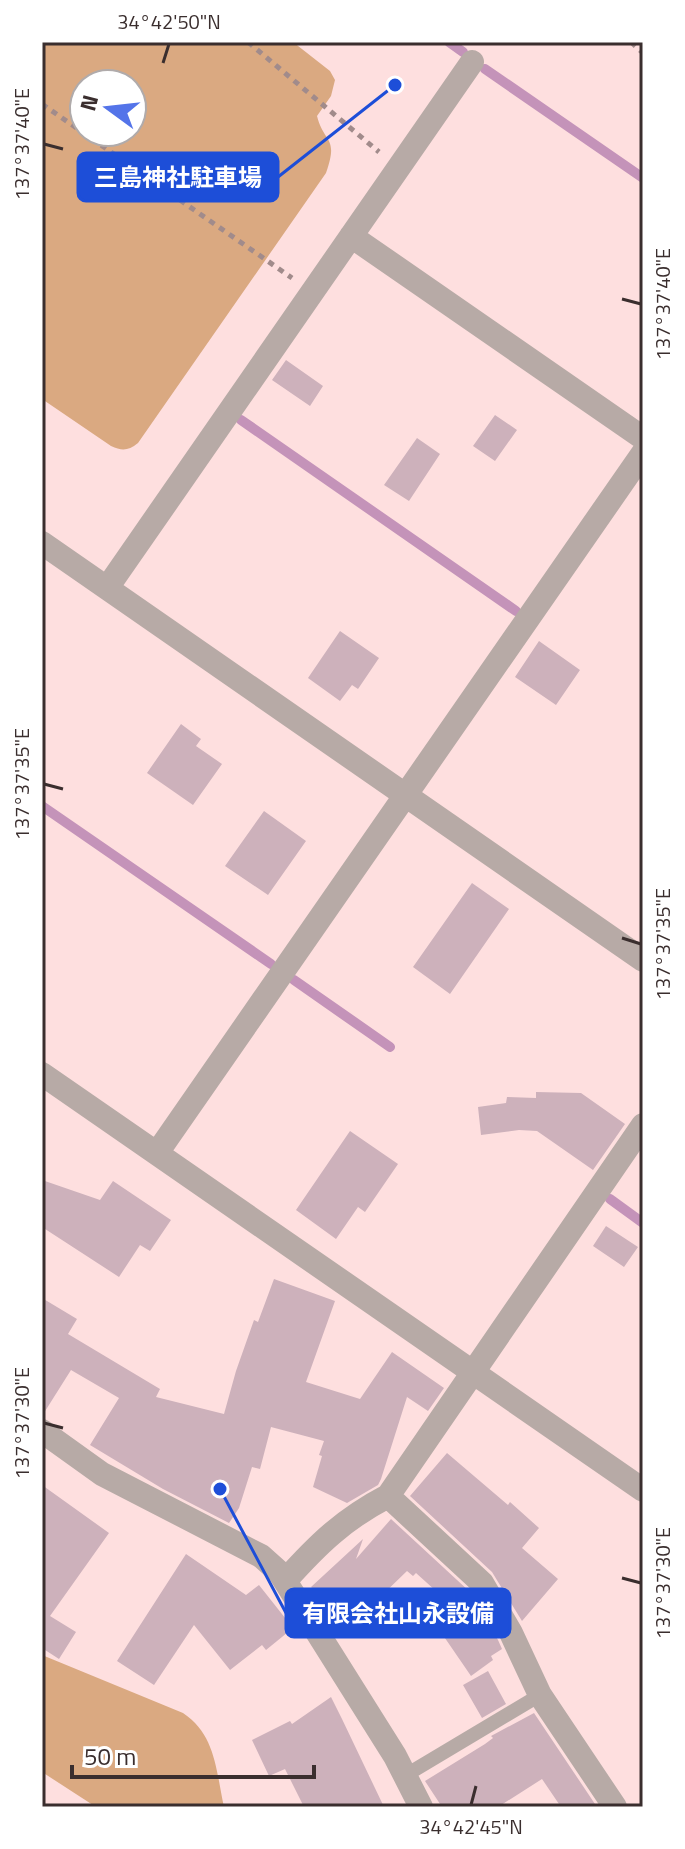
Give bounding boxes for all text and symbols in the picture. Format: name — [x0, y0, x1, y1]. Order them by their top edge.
text: 34°42'50"N — [117, 6, 221, 37]
north arrow — [68, 68, 148, 148]
text: 137°37'40"E — [6, 88, 37, 200]
text: N — [70, 91, 107, 115]
callout: 三島神社駐車場 — [78, 153, 278, 201]
text: 三島神社駐車場 — [94, 159, 262, 195]
text: 137°37'40"E — [647, 248, 678, 360]
text: 137°37'35"E — [6, 728, 37, 840]
text: 137°37'35"E — [647, 888, 678, 1000]
text: 137°37'30"E — [6, 1367, 37, 1479]
text: 137°37'30"E — [647, 1527, 678, 1639]
callout: 有限会社山永設備 — [286, 1589, 510, 1637]
text: 有限会社山永設備 — [302, 1595, 494, 1631]
scale bar — [72, 1729, 314, 1779]
text: 50 m — [84, 1738, 136, 1774]
text: 34°42'45"N — [419, 1811, 523, 1842]

